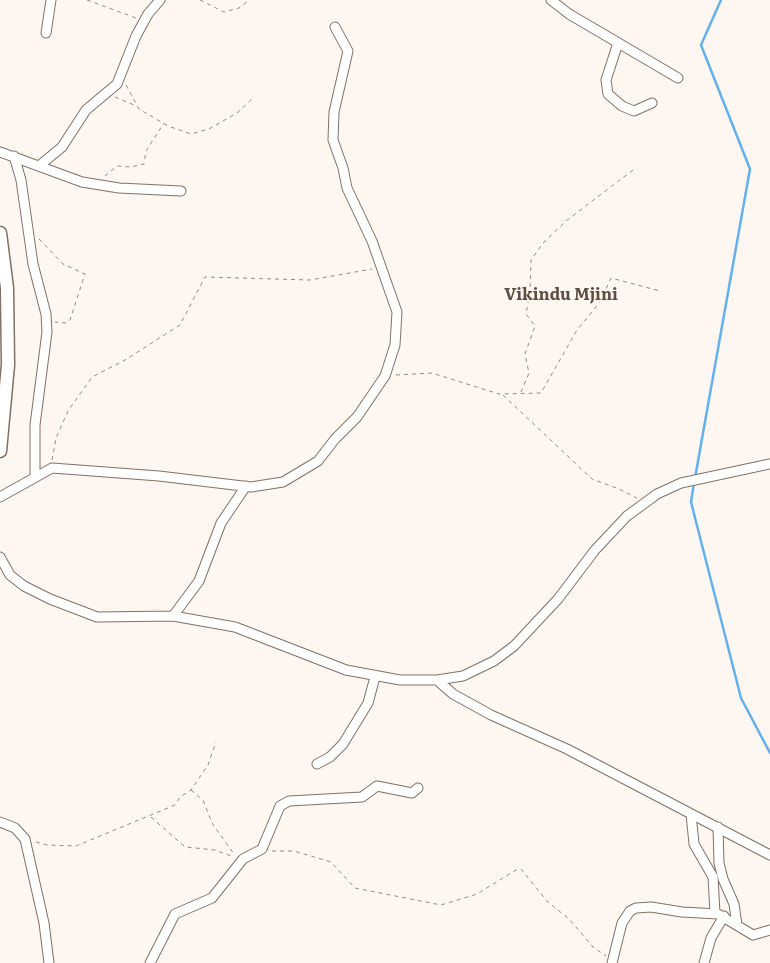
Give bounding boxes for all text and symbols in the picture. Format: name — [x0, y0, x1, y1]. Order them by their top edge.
district label: Vikindu Mjini — [504, 285, 618, 305]

